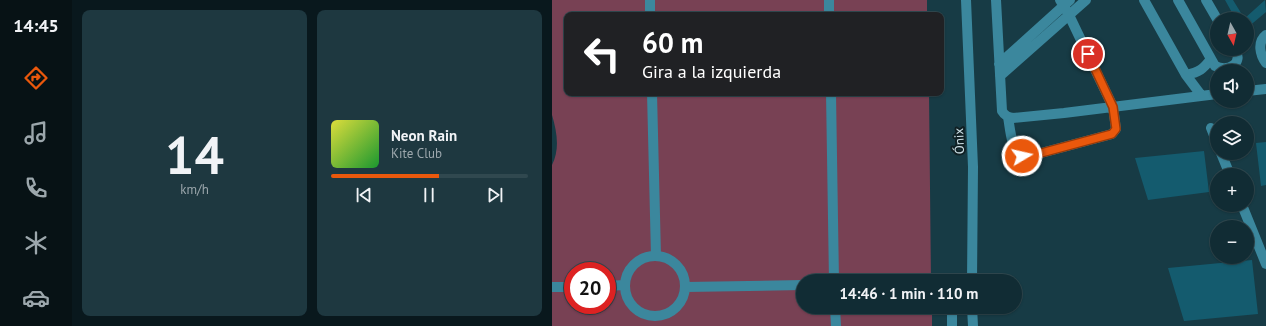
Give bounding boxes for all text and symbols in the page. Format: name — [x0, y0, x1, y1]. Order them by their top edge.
north arrow — [1210, 12, 1254, 56]
map controls — [1210, 12, 1254, 264]
text: 14:45 — [13, 14, 59, 37]
text: 60 m — [642, 24, 703, 61]
icon: left — [576, 28, 628, 80]
pin — [1071, 37, 1105, 71]
icon: arrive — [1077, 43, 1099, 65]
text: Gira a la izquierda — [642, 60, 781, 83]
icon: directions — [22, 64, 50, 92]
button: sound — [1210, 64, 1254, 108]
button: layers — [1210, 116, 1254, 160]
icon: music — [22, 119, 50, 147]
text: 14 — [165, 121, 224, 188]
text: Neon Rain — [391, 126, 457, 145]
street label: Ónix — [950, 127, 968, 154]
position arrow — [1001, 135, 1043, 177]
text: Kite Club — [391, 145, 442, 162]
button: + — [1210, 168, 1254, 212]
icon: phone — [22, 174, 50, 202]
text: km/h — [180, 181, 209, 198]
icon: previous — [353, 184, 375, 206]
icon: pause — [418, 184, 440, 206]
icon: next — [484, 184, 506, 206]
button: − — [1210, 220, 1254, 264]
icon: climate — [22, 229, 50, 257]
speed limit sign: 20 — [564, 262, 616, 314]
icon: car — [22, 284, 50, 312]
text: 14:46 · 1 min · 110 m — [840, 284, 978, 303]

